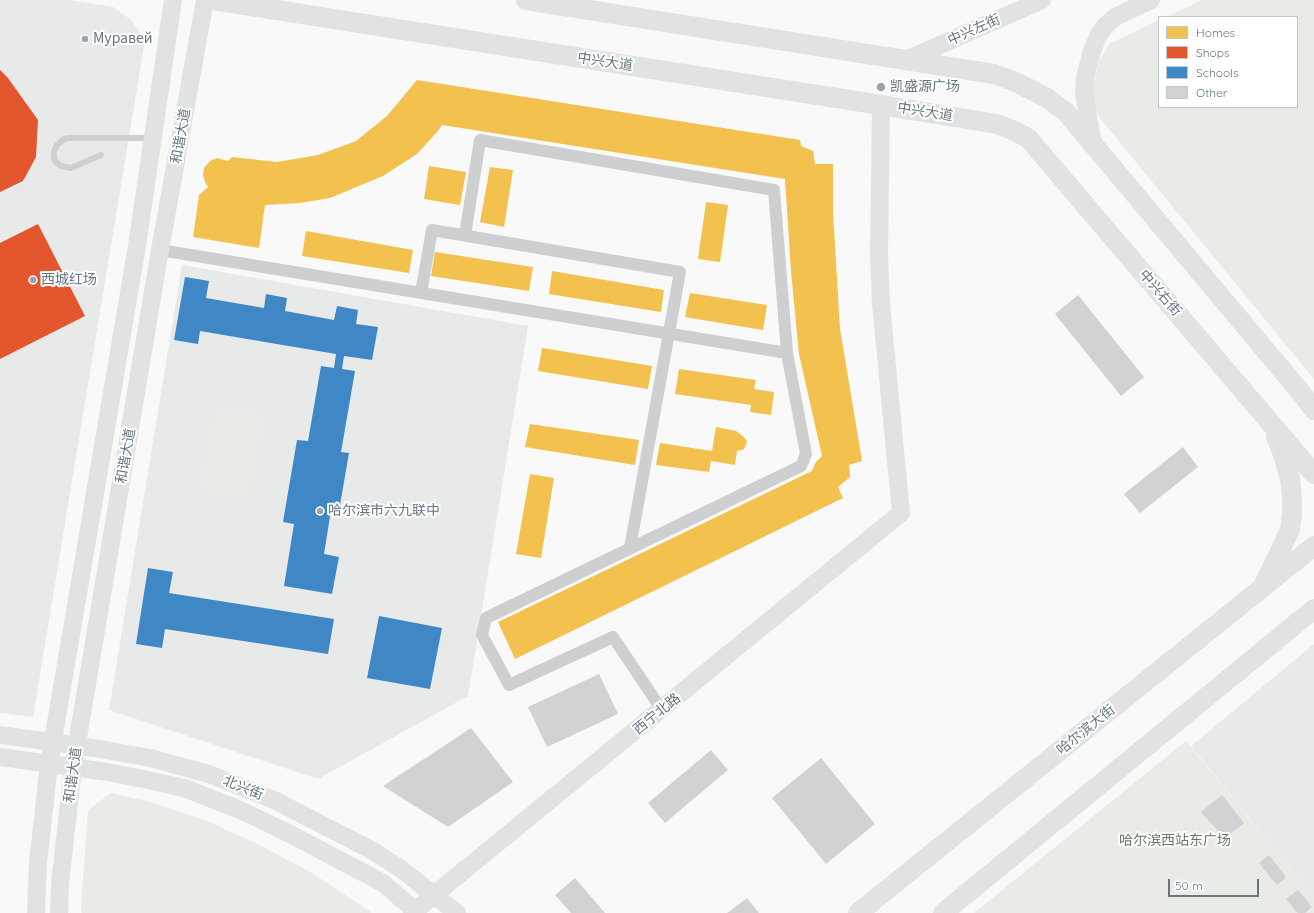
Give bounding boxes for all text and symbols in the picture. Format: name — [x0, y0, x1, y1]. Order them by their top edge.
street label: 中兴左街 — [945, 11, 1003, 49]
legend — [1158, 16, 1298, 108]
text: Homes — [1196, 25, 1235, 40]
place label: Муравей — [93, 31, 152, 47]
marker: Муравей — [80, 34, 90, 44]
text: Shops — [1196, 45, 1230, 60]
street label: 中兴大道 — [576, 49, 634, 75]
text: Schools — [1196, 65, 1239, 80]
place label: 凯盛源广场 — [890, 79, 960, 95]
marker: 凯盛源广场 — [875, 81, 887, 93]
text: Other — [1196, 85, 1227, 100]
street label: 中兴大道 — [896, 99, 954, 125]
street label: 和谐大道 — [168, 107, 194, 165]
street label: 中兴右街 — [1135, 266, 1185, 320]
place label: 西城红场 — [41, 272, 97, 288]
marker: 西城红场 — [28, 275, 38, 285]
street label: 和谐大道 — [113, 427, 139, 485]
place label: 哈尔滨市六九联中 — [328, 503, 440, 519]
marker: 哈尔滨市六九联中 — [315, 506, 325, 516]
street label: 西宁北路 — [630, 690, 684, 738]
street label: 哈尔滨大街 — [1054, 701, 1118, 759]
street label: 和谐大道 — [61, 746, 85, 804]
street label: 北兴街 — [220, 772, 266, 804]
park label: 哈尔滨西站东广场 — [1119, 833, 1231, 849]
scale bar — [1170, 871, 1261, 897]
text: 50 m — [1175, 878, 1203, 893]

